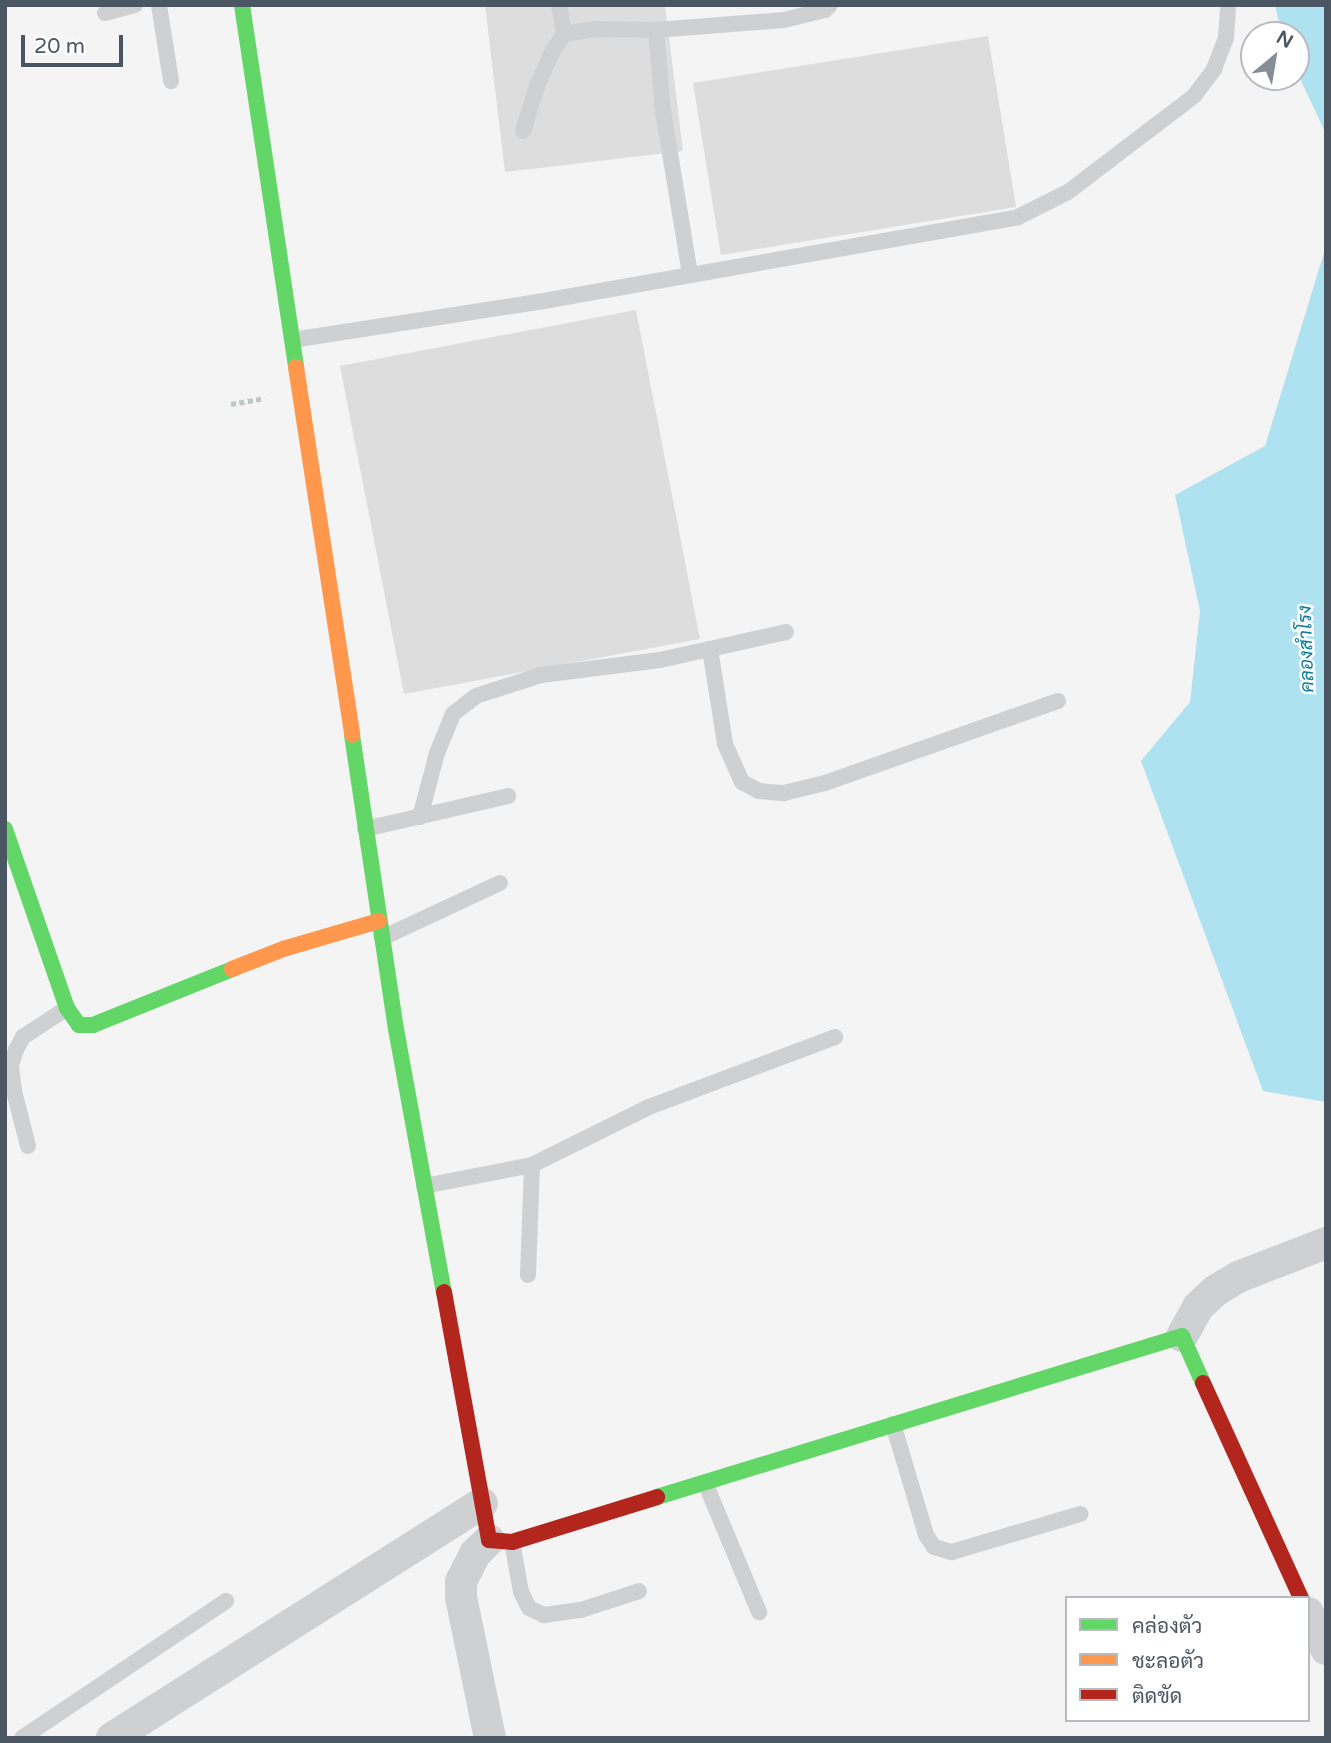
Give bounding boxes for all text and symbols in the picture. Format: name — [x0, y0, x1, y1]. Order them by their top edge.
scale bar — [24, 21, 126, 65]
north arrow — [1240, 21, 1310, 91]
text: N — [1272, 26, 1297, 53]
text: 20 m — [34, 34, 85, 59]
water label: คลองสำโรง — [1294, 605, 1320, 693]
legend — [1065, 1596, 1310, 1722]
text: คล่องตัว — [1132, 1614, 1202, 1639]
text: ชะลอตัว — [1132, 1649, 1204, 1674]
text: ติดขัด — [1132, 1684, 1182, 1709]

